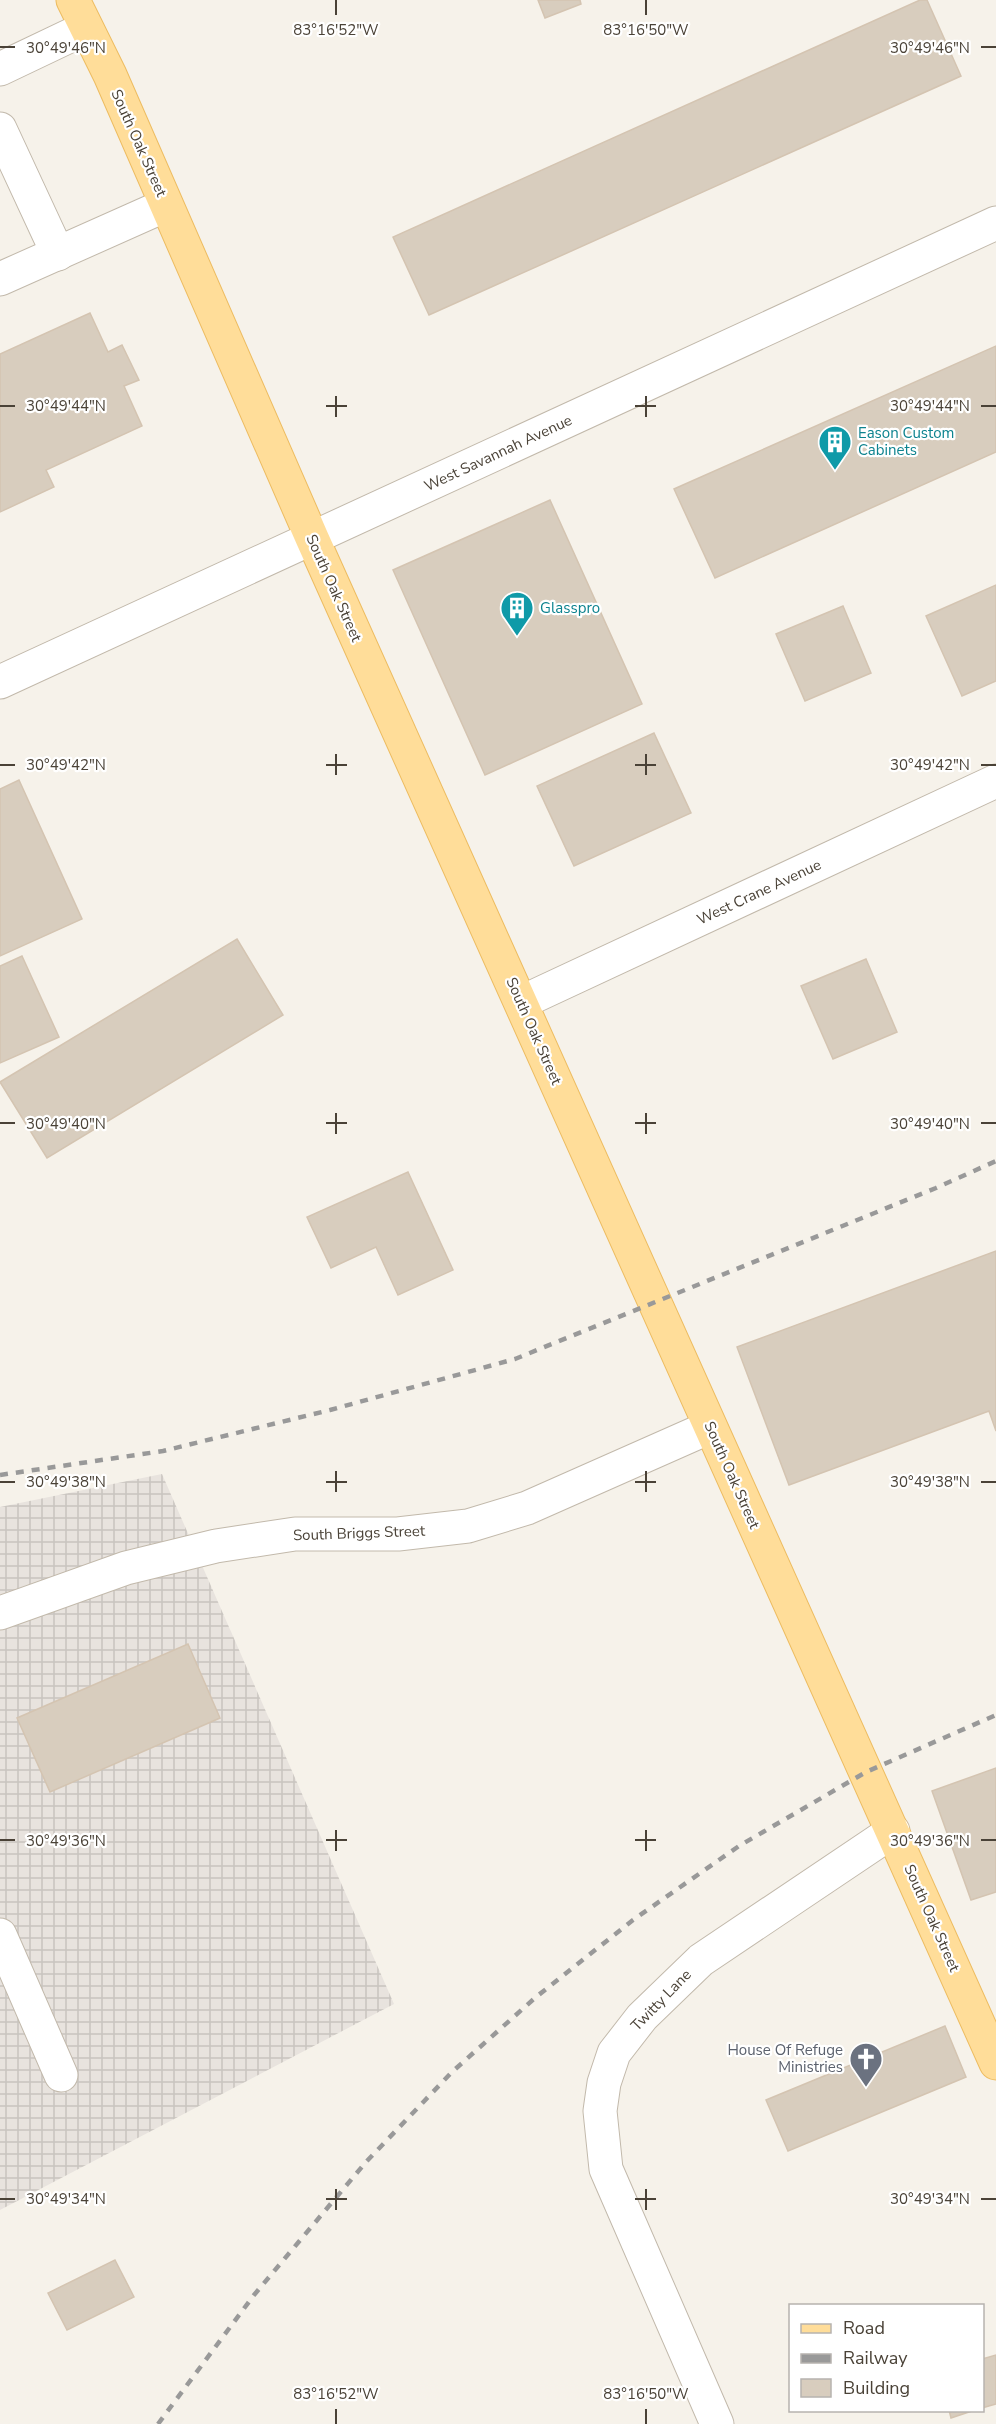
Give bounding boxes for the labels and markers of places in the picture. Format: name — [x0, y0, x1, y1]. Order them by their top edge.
place label: Eason Custom Cabinets — [858, 423, 954, 460]
building icon: Eason Custom Cabinets — [817, 424, 853, 471]
building icon: Glasspro — [499, 590, 535, 637]
place label: Glasspro — [540, 598, 600, 618]
place label: House Of Refuge Ministries — [727, 2040, 843, 2077]
church icon: House Of Refuge Ministries — [848, 2041, 884, 2088]

